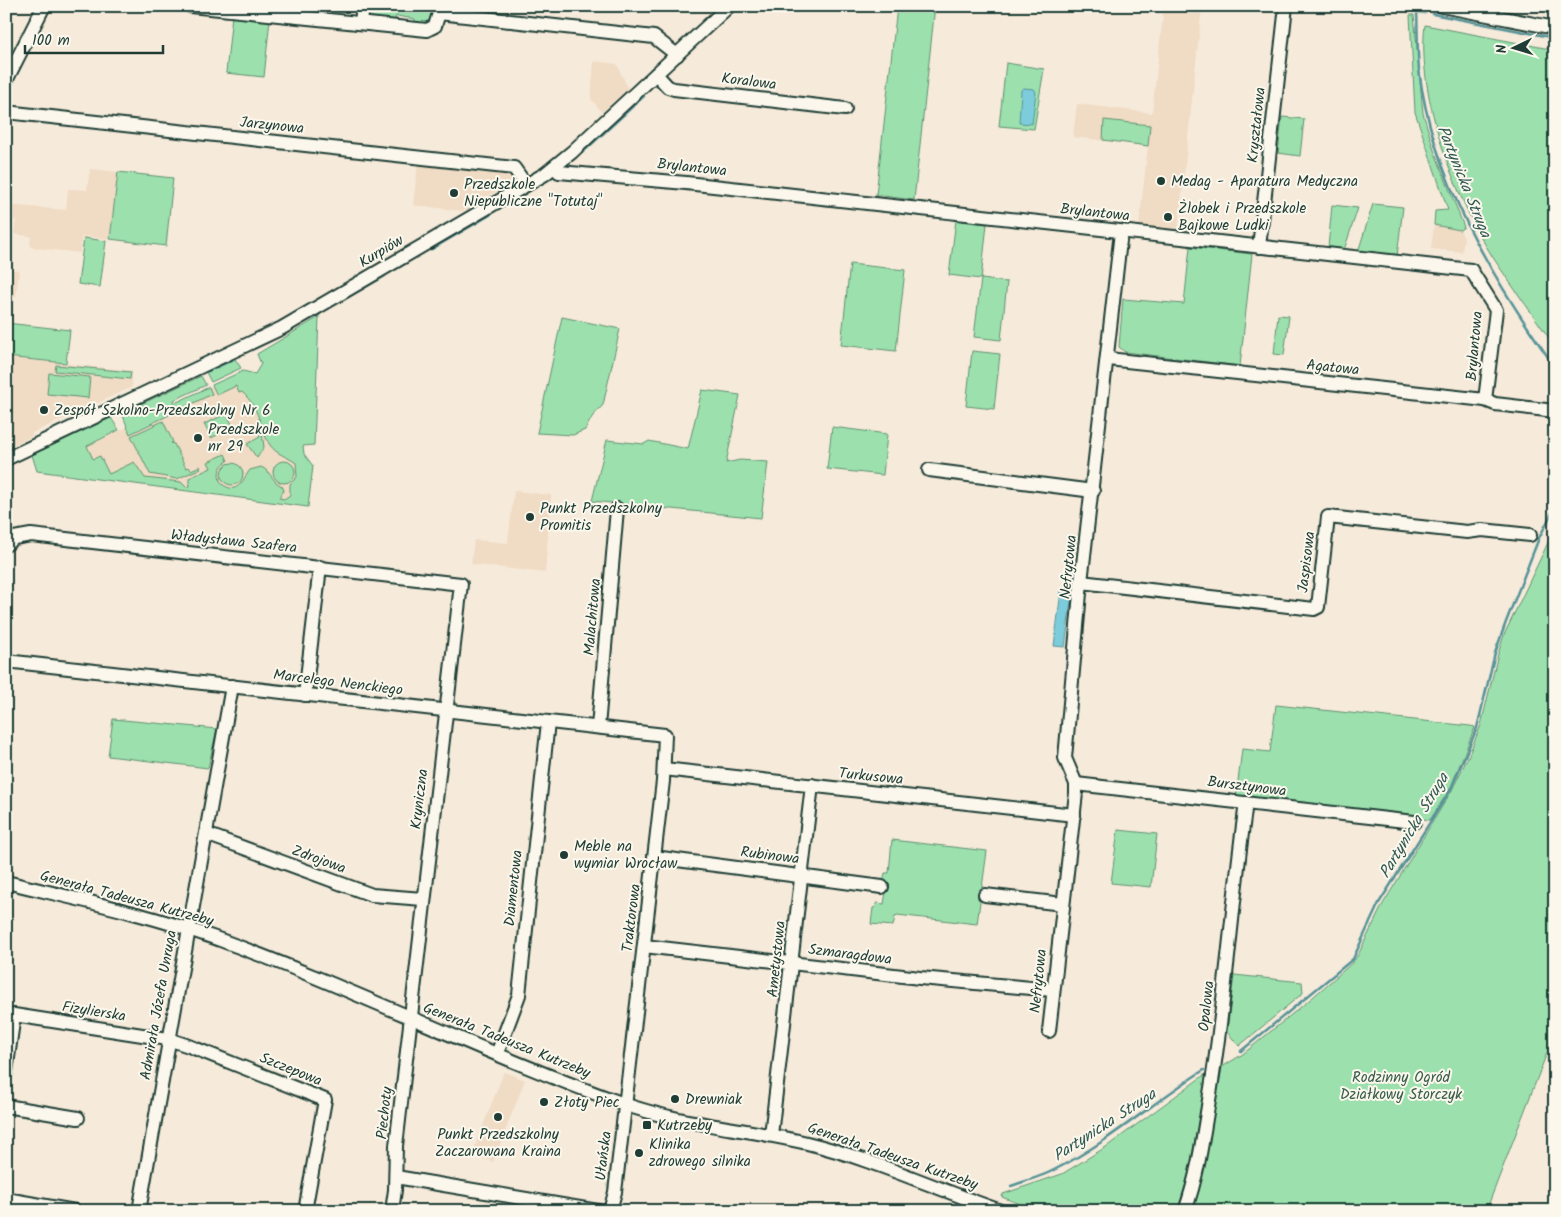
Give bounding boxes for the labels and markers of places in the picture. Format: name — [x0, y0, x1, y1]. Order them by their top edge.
place label: Medag - Aparatura Medyczna — [1171, 170, 1358, 194]
place label: Przedszkole Niepubliczne "Totutaj" — [464, 173, 602, 214]
marker: Medag - Aparatura Medyczna — [1155, 175, 1167, 187]
marker: Przedszkole Niepubliczne "Totutaj" — [448, 187, 460, 199]
place label: Żlobek i Przedszkole Bajkowe Ludki — [1178, 197, 1306, 238]
marker: Żlobek i Przedszkole Bajkowe Ludki — [1162, 211, 1174, 223]
place label: Zespół Szkolno-Przedszkolny Nr 6 — [54, 399, 271, 423]
marker: Zespół Szkolno-Przedszkolny Nr 6 — [38, 404, 50, 416]
place label: Przedszkole nr 29 — [208, 418, 279, 459]
marker: Przedszkole nr 29 — [192, 432, 204, 444]
place label: Punkt Przedszkolny Promitis — [540, 497, 663, 538]
marker: Punkt Przedszkolny Promitis — [524, 511, 536, 523]
place label: Meble na wymiar Wrocław — [574, 835, 678, 876]
marker: Meble na wymiar Wrocław — [558, 849, 570, 861]
place label: Drewniak — [685, 1088, 743, 1112]
place label: Złoty Piec — [554, 1091, 620, 1115]
marker: Drewniak — [669, 1093, 681, 1105]
marker: Złoty Piec — [538, 1096, 550, 1108]
marker: Punkt Przedszkolny Zaczarowana Kraina — [492, 1111, 504, 1123]
place label: Kutrzeby — [657, 1114, 713, 1138]
marker: Kutrzeby — [641, 1119, 653, 1131]
place label: Punkt Przedszkolny Zaczarowana Kraina — [435, 1123, 561, 1164]
place label: Klinika zdrowego silnika — [649, 1133, 751, 1174]
marker: Klinika zdrowego silnika — [633, 1147, 645, 1159]

